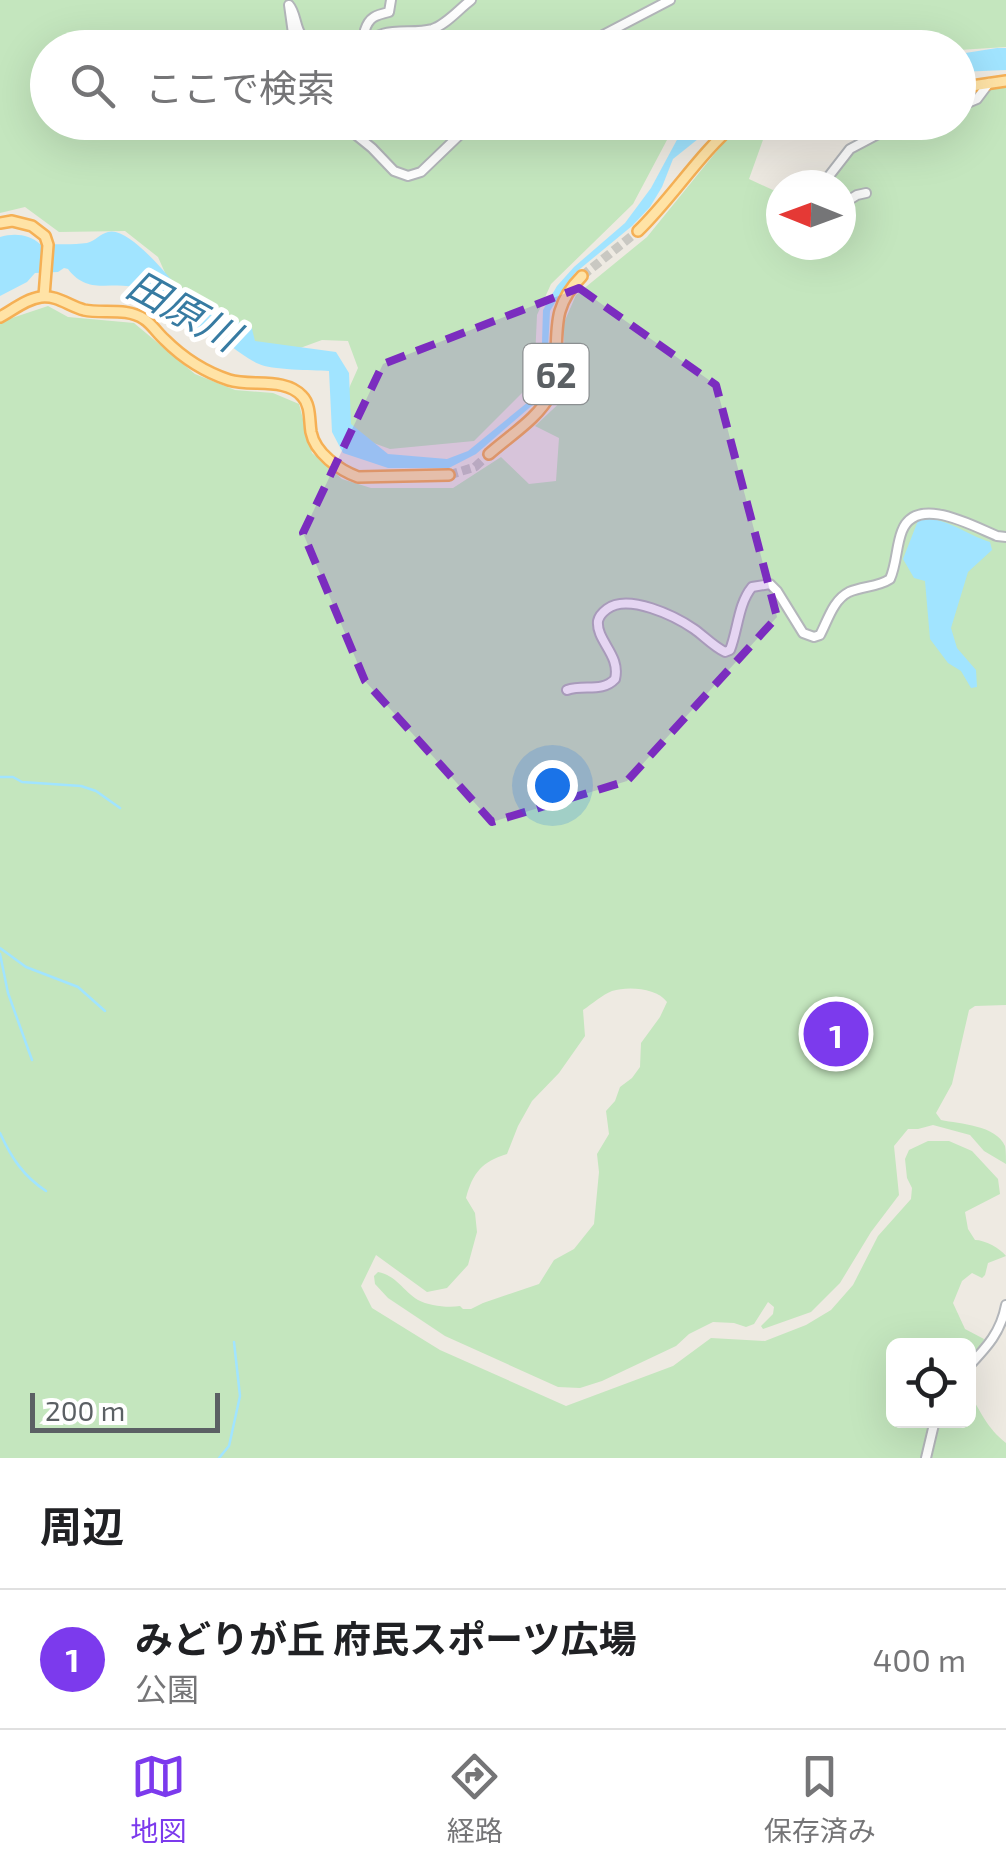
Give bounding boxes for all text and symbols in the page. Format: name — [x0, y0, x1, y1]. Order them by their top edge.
search box — [30, 30, 976, 140]
icon: search — [65, 58, 120, 113]
text: ここで検索 — [145, 64, 335, 110]
north arrow — [766, 170, 856, 260]
water label: 田原川 — [120, 259, 252, 361]
road number: 62 — [524, 344, 588, 404]
your location — [527, 760, 578, 811]
pin: 1 — [804, 996, 868, 1072]
map controls — [886, 1338, 976, 1428]
button: locate — [886, 1338, 976, 1428]
scale bar — [30, 1388, 220, 1432]
text: 200 m — [45, 1393, 125, 1427]
text: 周辺 — [40, 1500, 124, 1550]
text: みどりが丘 府民スポーツ広場 — [135, 1615, 636, 1661]
text: 1 — [66, 1640, 79, 1678]
text: 400 m — [873, 1640, 966, 1678]
text: 公園 — [135, 1669, 199, 1707]
tab: 地図 — [130, 1749, 186, 1849]
tab: 経路 — [447, 1749, 503, 1849]
tab: 保存済み — [764, 1749, 876, 1849]

